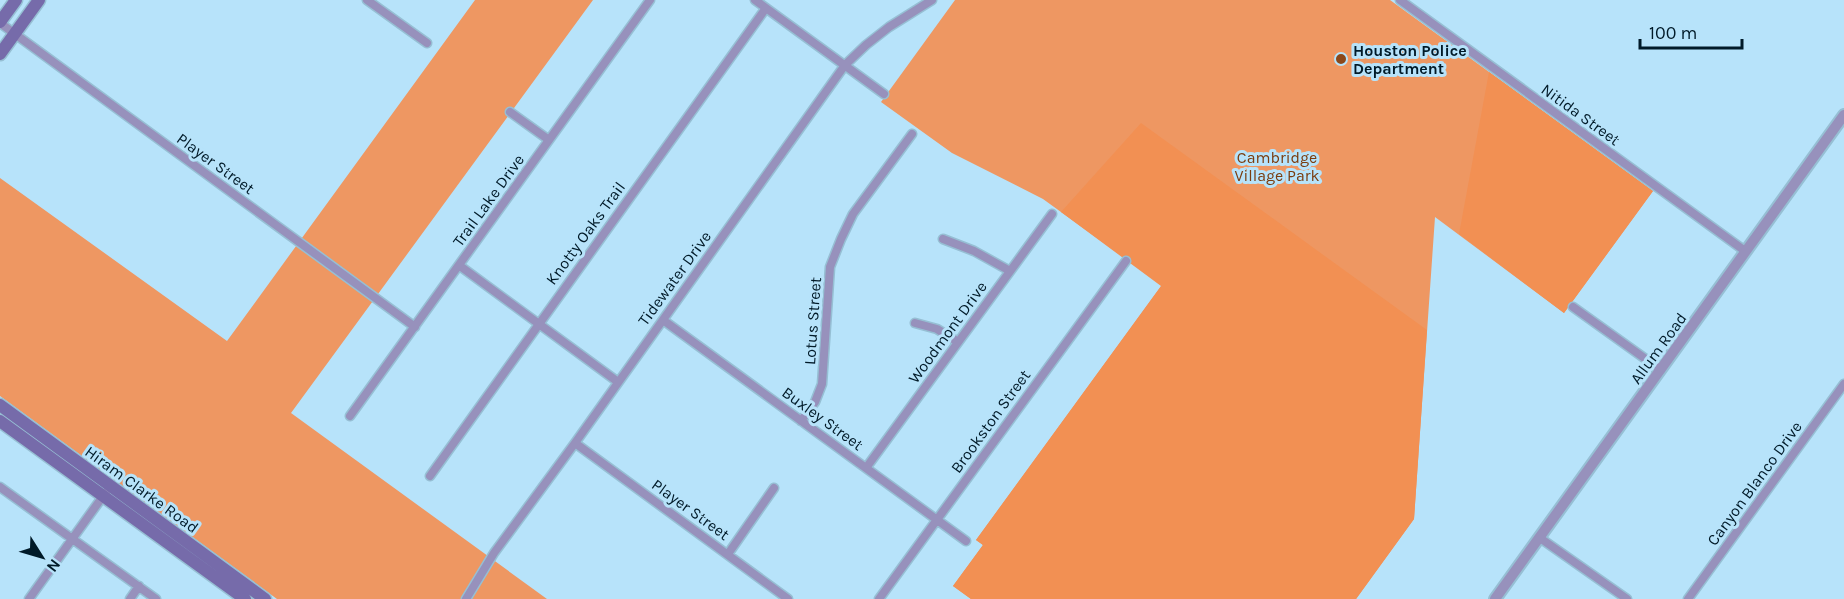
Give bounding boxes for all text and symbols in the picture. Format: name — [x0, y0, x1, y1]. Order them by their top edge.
scale bar — [1640, 12, 1742, 50]
text: 100 m — [1649, 22, 1697, 44]
place label: Houston Police Department — [1353, 41, 1467, 78]
marker: Houston Police Department — [1334, 52, 1348, 66]
street label: Nitida Street — [1538, 80, 1624, 149]
street label: Player Street — [173, 129, 258, 198]
park label: Cambridge Village Park — [1234, 148, 1320, 185]
street label: Trail Lake Drive — [449, 151, 528, 250]
street label: Knotty Oaks Trail — [542, 178, 629, 288]
street label: Tidewater Drive — [634, 227, 715, 329]
street label: Lotus Street — [800, 276, 825, 366]
street label: Woodmont Drive — [904, 278, 991, 387]
street label: Allum Road — [1626, 309, 1691, 388]
street label: Brookston Street — [947, 366, 1034, 477]
street label: Buxley Street — [778, 383, 867, 454]
street label: Canyon Blanco Drive — [1703, 417, 1806, 549]
street label: Hiram Clarke Road — [81, 442, 202, 537]
street label: Player Street — [648, 475, 733, 544]
north arrow — [12, 527, 72, 587]
text: N — [43, 555, 65, 576]

